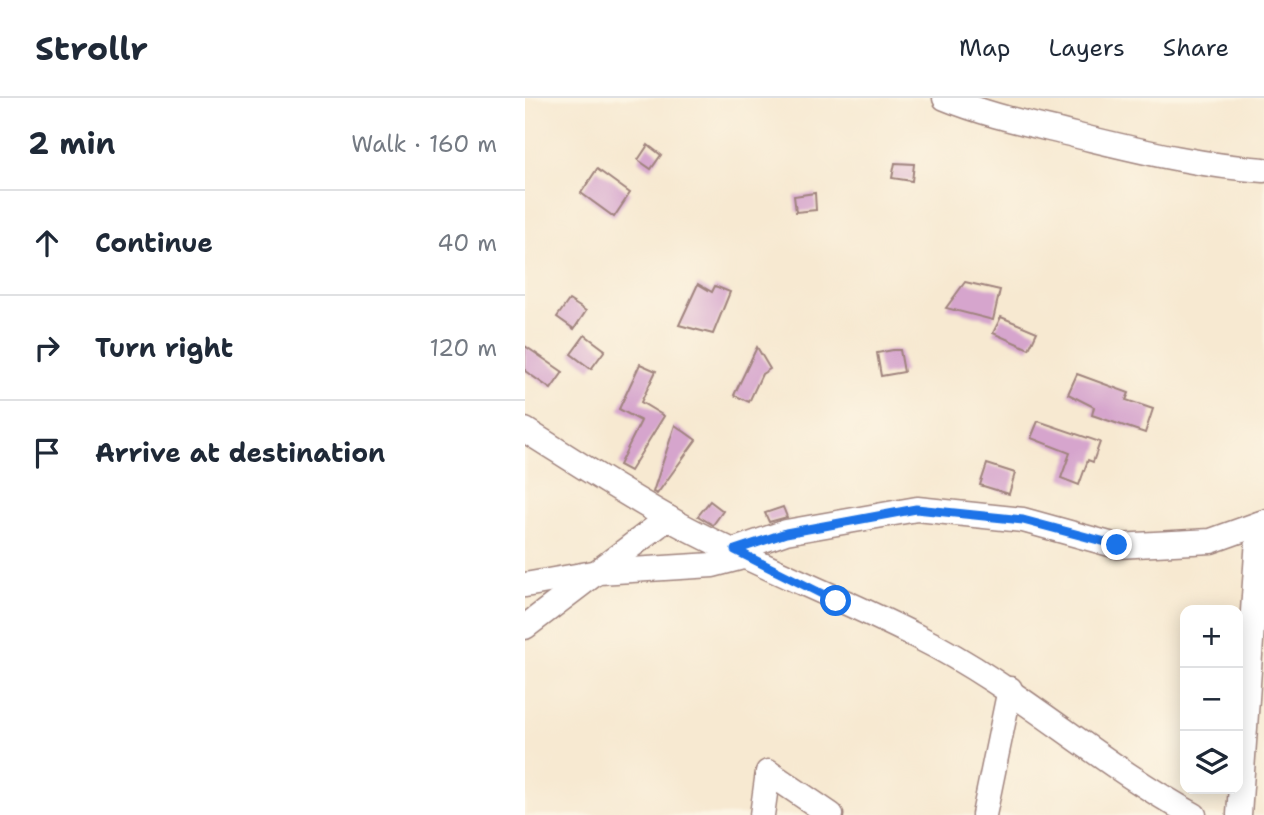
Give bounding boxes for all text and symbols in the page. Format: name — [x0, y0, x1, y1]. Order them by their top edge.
text: Strollr — [35, 26, 148, 71]
text: Map — [959, 32, 1010, 64]
text: Layers — [1048, 32, 1125, 64]
text: Share — [1163, 32, 1229, 64]
text: 2 min — [28, 123, 115, 164]
text: Walk · 160 m — [351, 129, 497, 159]
icon: ahead — [28, 224, 66, 262]
text: Continue — [95, 225, 213, 260]
text: 40 m — [437, 228, 497, 258]
icon: right — [28, 329, 66, 367]
text: Turn right — [95, 330, 233, 365]
text: 120 m — [429, 333, 497, 363]
icon: arrive — [28, 434, 66, 472]
text: Arrive at destination — [95, 435, 385, 470]
route end — [1101, 529, 1132, 560]
route start — [820, 585, 851, 616]
map controls — [1180, 605, 1243, 794]
button: + — [1180, 605, 1243, 668]
button: − — [1180, 668, 1243, 731]
button: layers — [1180, 731, 1243, 794]

